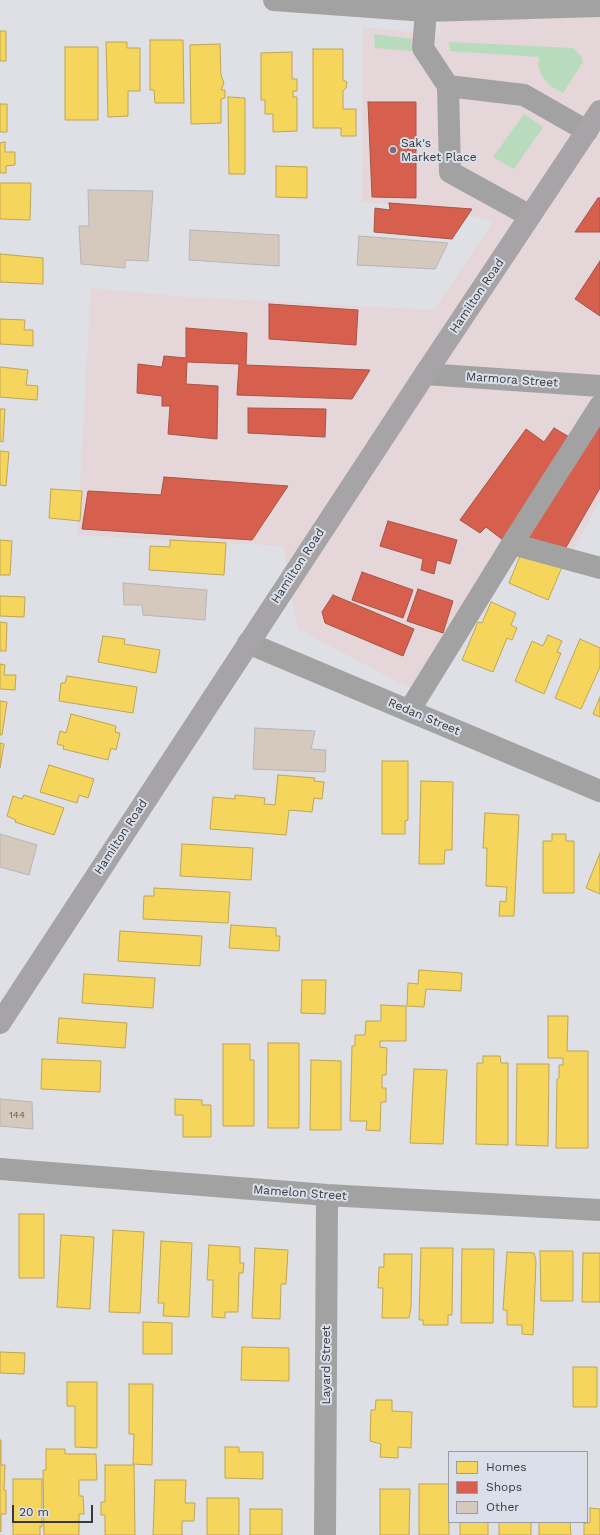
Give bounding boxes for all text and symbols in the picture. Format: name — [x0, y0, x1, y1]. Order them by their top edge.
place label: Sak's Market Place — [401, 136, 477, 164]
marker: Sak's Market Place — [388, 145, 398, 155]
street label: Hamilton Road — [447, 256, 507, 336]
street label: Marmora Street — [465, 370, 559, 390]
street label: Hamilton Road — [268, 526, 328, 606]
street label: Redan Street — [386, 695, 462, 739]
street label: Hamilton Road — [91, 797, 151, 877]
house number: 144 — [9, 1109, 25, 1121]
street label: Mamelon Street — [253, 1183, 347, 1203]
street label: Layard Street — [319, 1326, 333, 1404]
legend — [448, 1451, 588, 1523]
text: Homes — [486, 1460, 527, 1474]
text: Shops — [486, 1480, 522, 1494]
scale bar — [14, 1497, 95, 1523]
text: Other — [486, 1500, 519, 1514]
text: 20 m — [19, 1505, 49, 1519]

